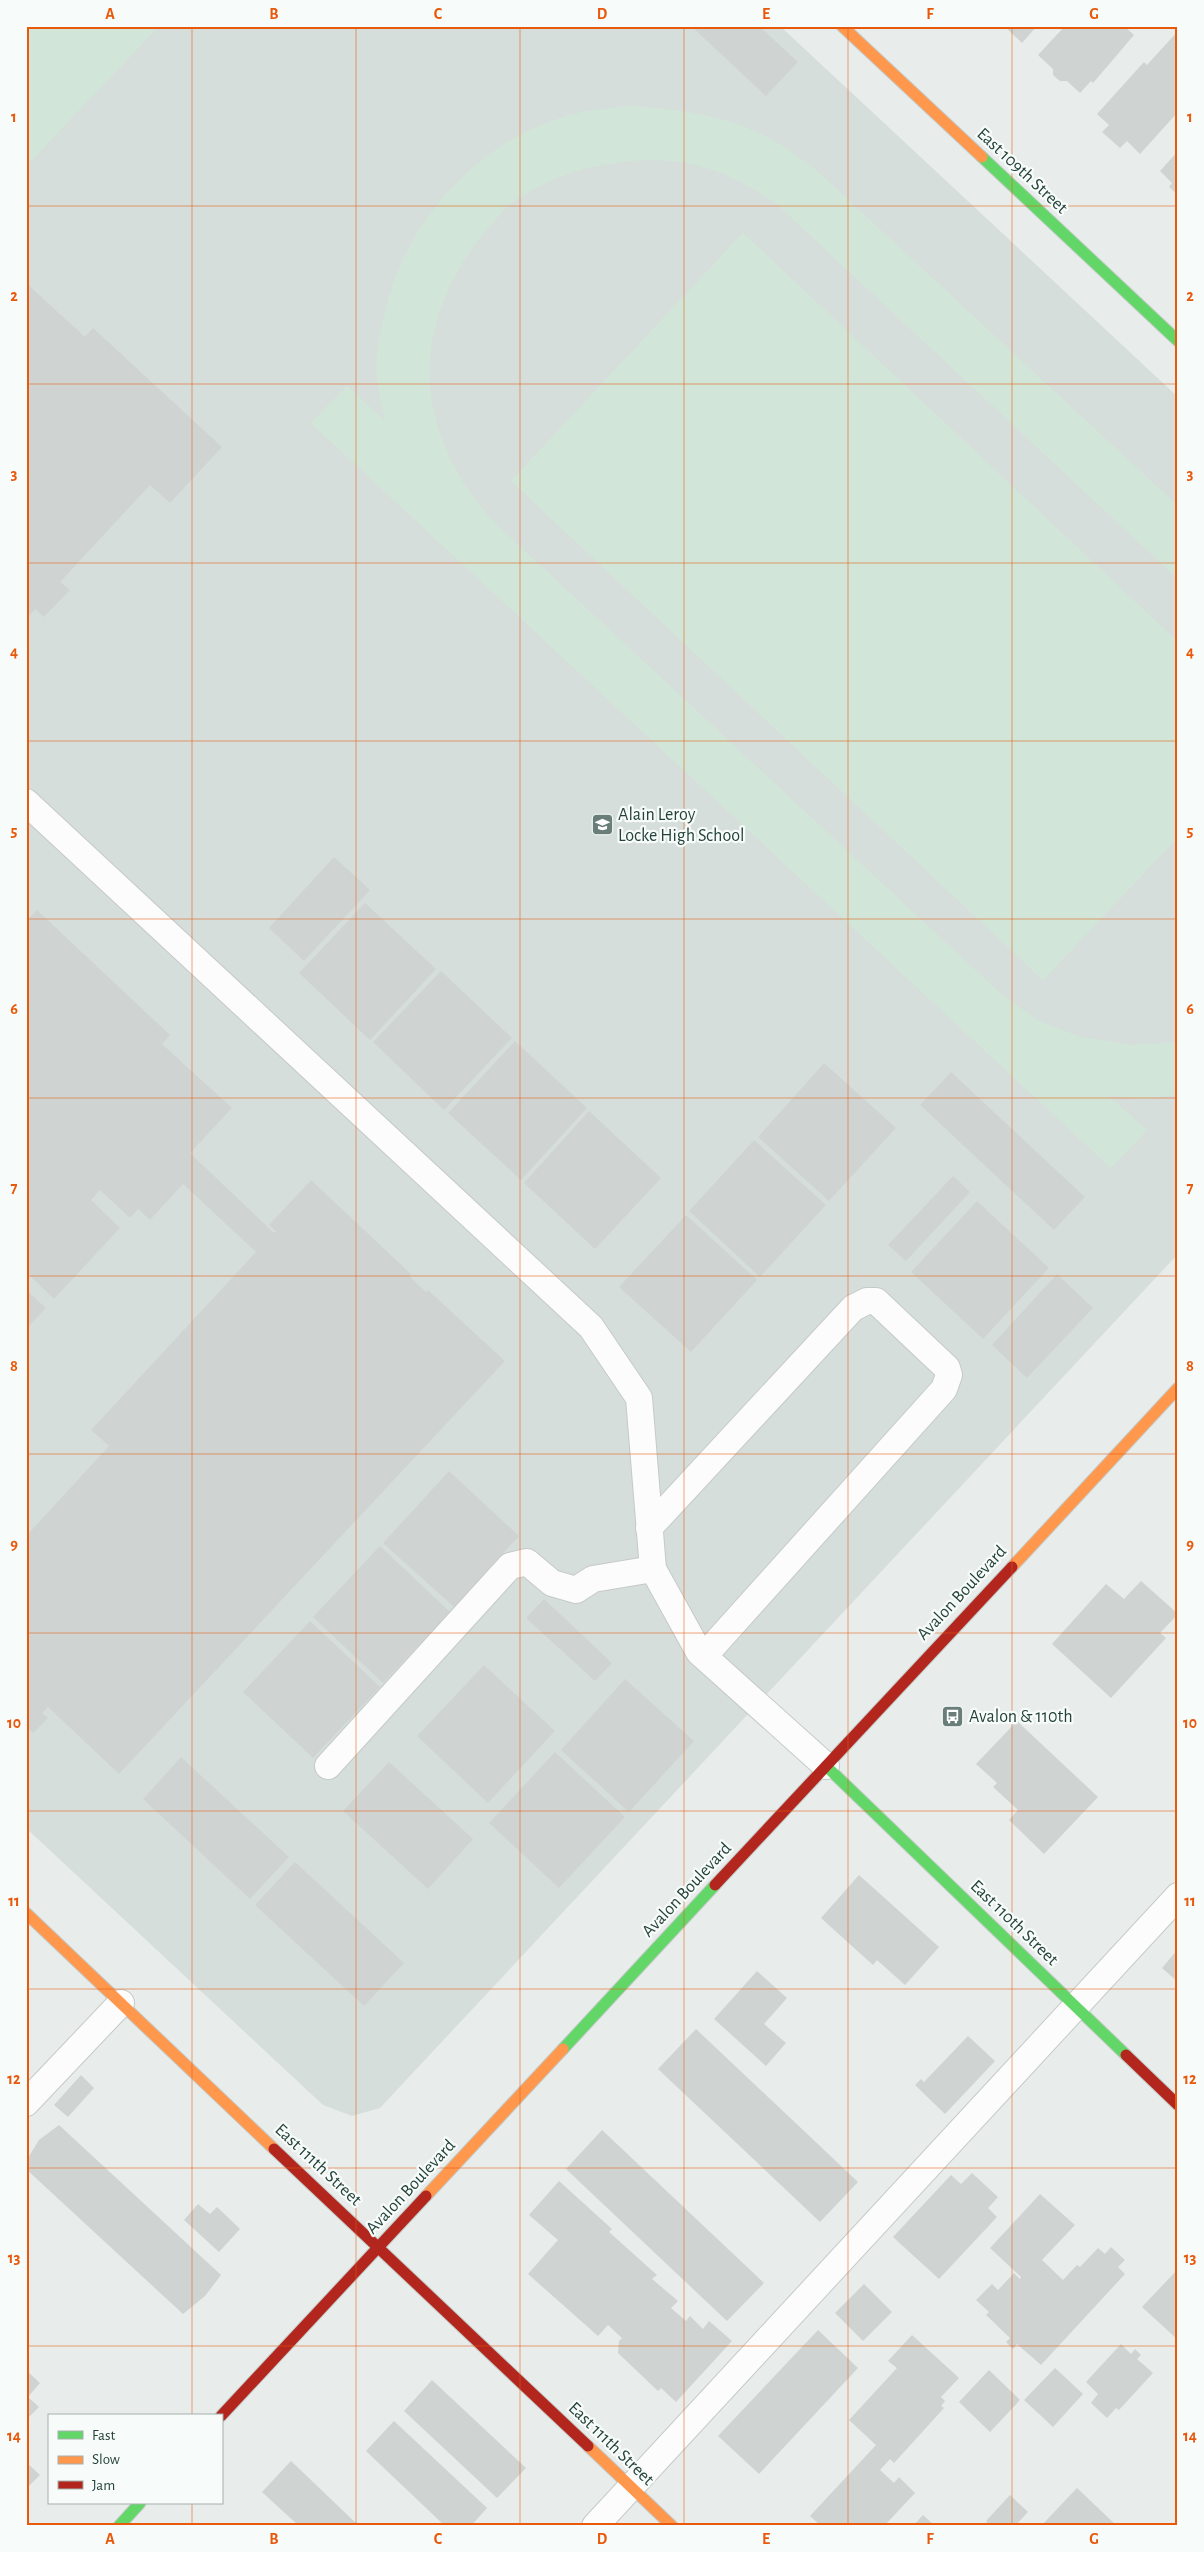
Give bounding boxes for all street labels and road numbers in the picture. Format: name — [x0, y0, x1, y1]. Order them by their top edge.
street label: East 109th Street — [973, 125, 1071, 218]
street label: Avalon Boulevard — [914, 1542, 1010, 1644]
street label: Avalon Boulevard — [639, 1839, 735, 1941]
street label: East 110th Street — [967, 1877, 1062, 1969]
street label: East 111th Street — [271, 2121, 365, 2210]
street label: Avalon Boulevard — [363, 2136, 459, 2238]
street label: East 111th Street — [565, 2399, 657, 2489]

